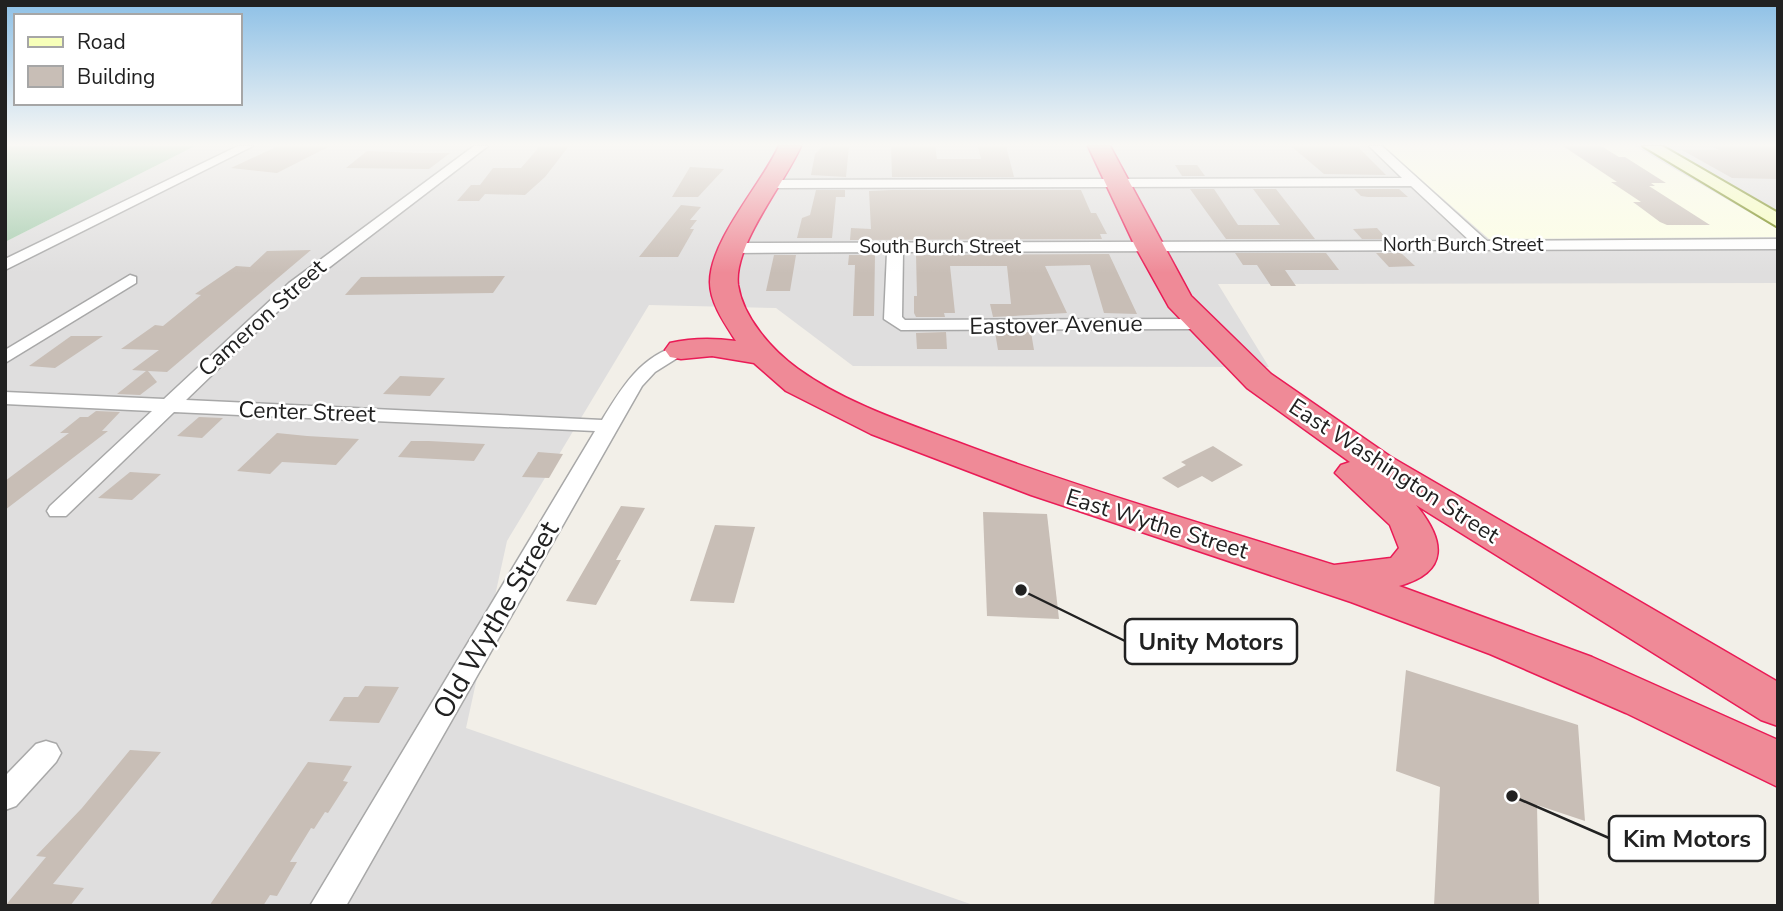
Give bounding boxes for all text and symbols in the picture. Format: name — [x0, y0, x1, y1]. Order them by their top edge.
legend — [14, 14, 242, 105]
text: Road — [77, 28, 126, 56]
text: Building — [77, 63, 155, 91]
street label: North Burch Street — [1383, 232, 1544, 258]
street label: South Burch Street — [859, 234, 1021, 260]
street label: Cameron Street — [191, 252, 333, 384]
street label: Eastover Avenue — [969, 308, 1143, 342]
street label: East Washington Street — [1283, 391, 1506, 551]
street label: Center Street — [238, 394, 377, 430]
street label: East Wythe Street — [1062, 482, 1253, 567]
street label: Old Wythe Street — [424, 514, 568, 726]
callout: Unity Motors — [1125, 619, 1297, 664]
text: Unity Motors — [1139, 626, 1283, 658]
callout: Kim Motors — [1609, 816, 1765, 861]
text: Kim Motors — [1623, 823, 1751, 855]

